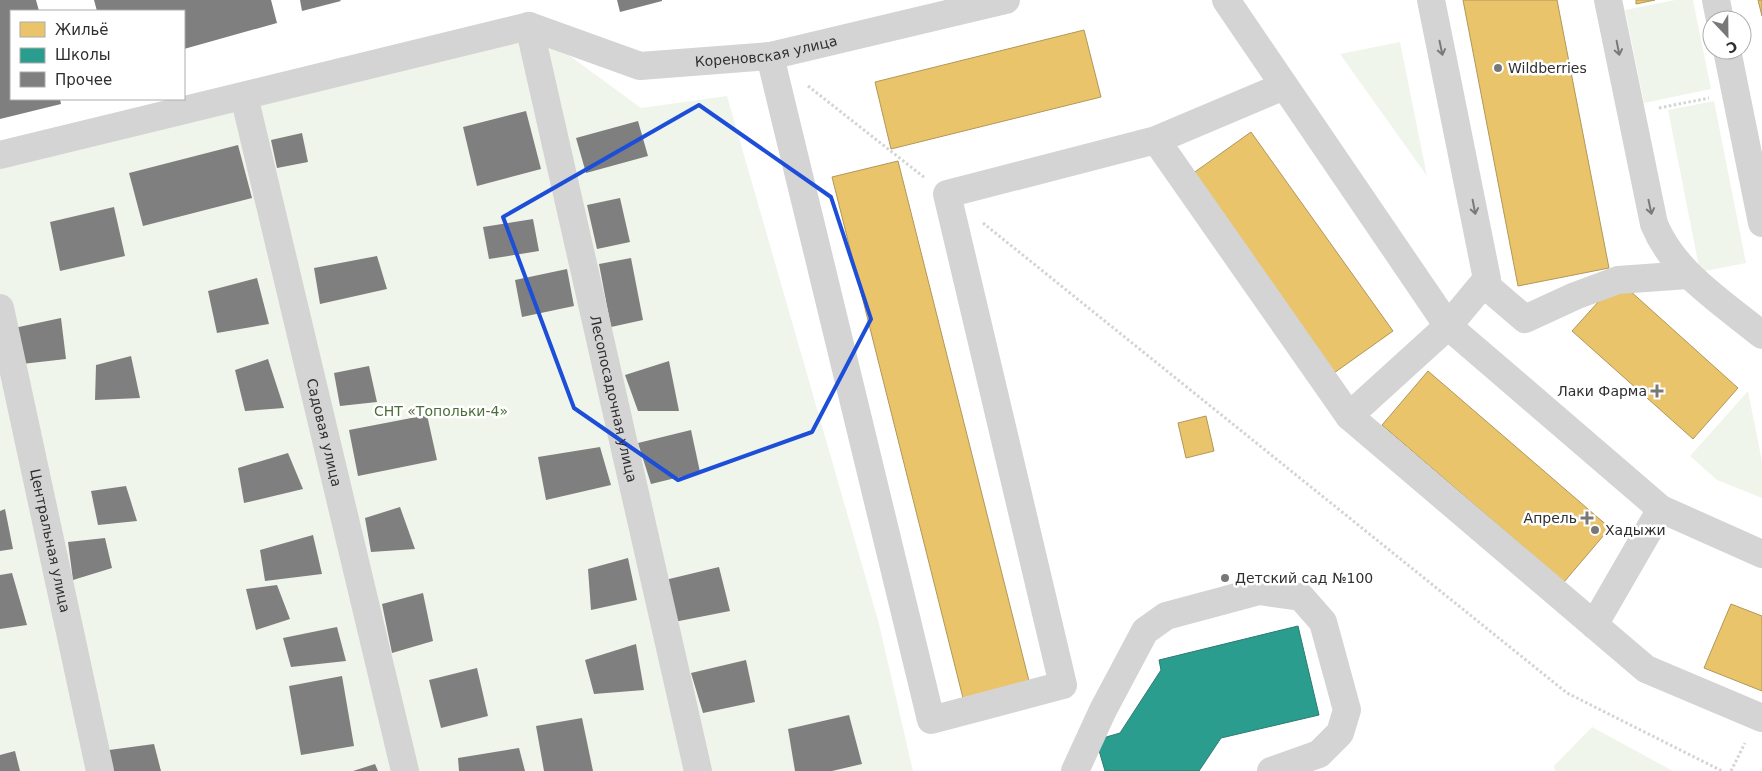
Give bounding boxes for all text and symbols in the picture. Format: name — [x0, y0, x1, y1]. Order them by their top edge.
legend — [10, 10, 185, 100]
north arrow — [1702, 10, 1752, 60]
text: Жильё — [55, 21, 109, 39]
street label: Кореновская улица — [694, 32, 839, 70]
text: С — [1724, 38, 1740, 56]
one-way arrow — [1437, 39, 1446, 55]
one-way arrow — [1614, 39, 1623, 55]
text: Школы — [55, 46, 111, 64]
place label: Wildberries — [1508, 60, 1587, 76]
marker: Wildberries — [1492, 62, 1504, 74]
text: Прочее — [55, 71, 112, 89]
one-way arrow — [1469, 199, 1479, 215]
one-way arrow — [1646, 199, 1656, 215]
street label: Лесопосадочная улица — [587, 313, 640, 484]
street label: Садовая улица — [304, 377, 345, 488]
place label: Лаки Фарма — [1557, 383, 1647, 399]
marker: Лаки Фарма — [1651, 385, 1663, 397]
park label: СНТ «Топольки-4» — [374, 403, 508, 419]
street label: Центральная улица — [27, 467, 74, 614]
place label: Апрель — [1524, 510, 1577, 526]
marker: Апрель — [1581, 512, 1593, 524]
place label: Хадыжи — [1605, 522, 1666, 538]
marker: Хадыжи — [1589, 524, 1601, 536]
place label: Детский сад №100 — [1235, 570, 1373, 586]
marker: Детский сад №100 — [1219, 572, 1231, 584]

